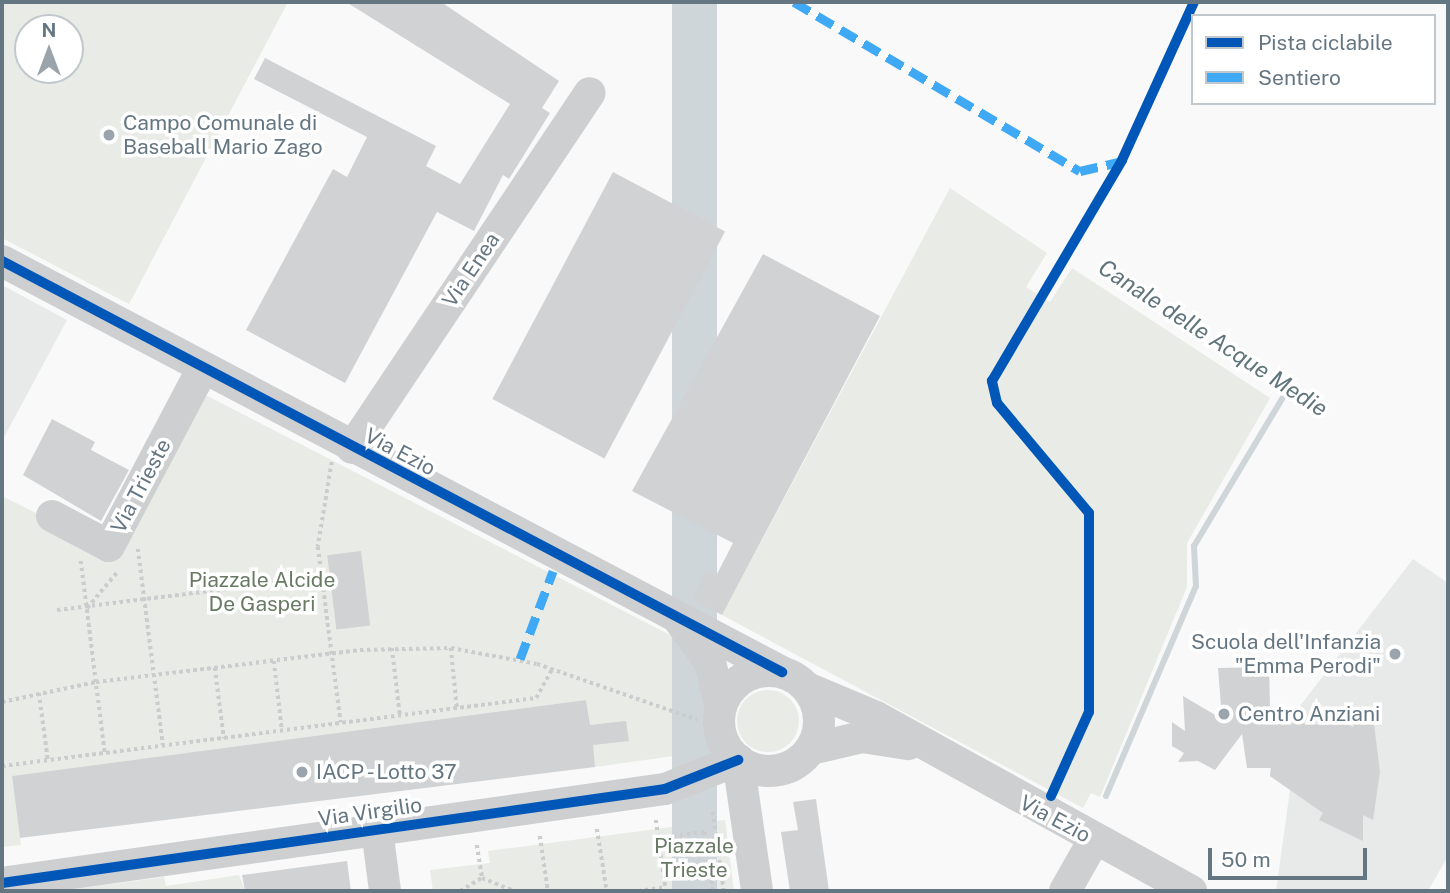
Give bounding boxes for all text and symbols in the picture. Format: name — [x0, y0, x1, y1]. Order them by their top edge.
north arrow — [14, 14, 84, 84]
legend — [1191, 14, 1436, 105]
text: N — [42, 19, 56, 41]
text: Pista ciclabile — [1258, 30, 1393, 55]
text: Sentiero — [1258, 65, 1341, 90]
place label: Campo Comunale di Baseball Mario Zago — [123, 110, 323, 160]
marker: Campo Comunale di Baseball Mario Zago — [101, 127, 117, 143]
street label: Via Enea — [437, 228, 505, 312]
water label: Canale delle Acque Medie — [1093, 253, 1333, 423]
street label: Via Ezio — [360, 423, 440, 481]
street label: Via Trieste — [106, 435, 176, 537]
park label: Piazzale Alcide De Gasperi — [189, 567, 335, 617]
place label: Scuola dell'Infanzia "Emma Perodi" — [1191, 629, 1381, 679]
marker: Scuola dell'Infanzia "Emma Perodi" — [1387, 646, 1403, 662]
place label: Centro Anziani — [1238, 701, 1380, 727]
marker: Centro Anziani — [1216, 706, 1232, 722]
place label: IACP - Lotto 37 — [316, 759, 463, 785]
marker: IACP - Lotto 37 — [294, 764, 310, 780]
street label: Via Ezio — [1015, 790, 1095, 848]
street label: Via Virgilio — [316, 792, 424, 832]
park label: Piazzale Trieste — [654, 833, 734, 883]
scale bar — [1212, 834, 1371, 878]
text: 50 m — [1221, 847, 1271, 872]

